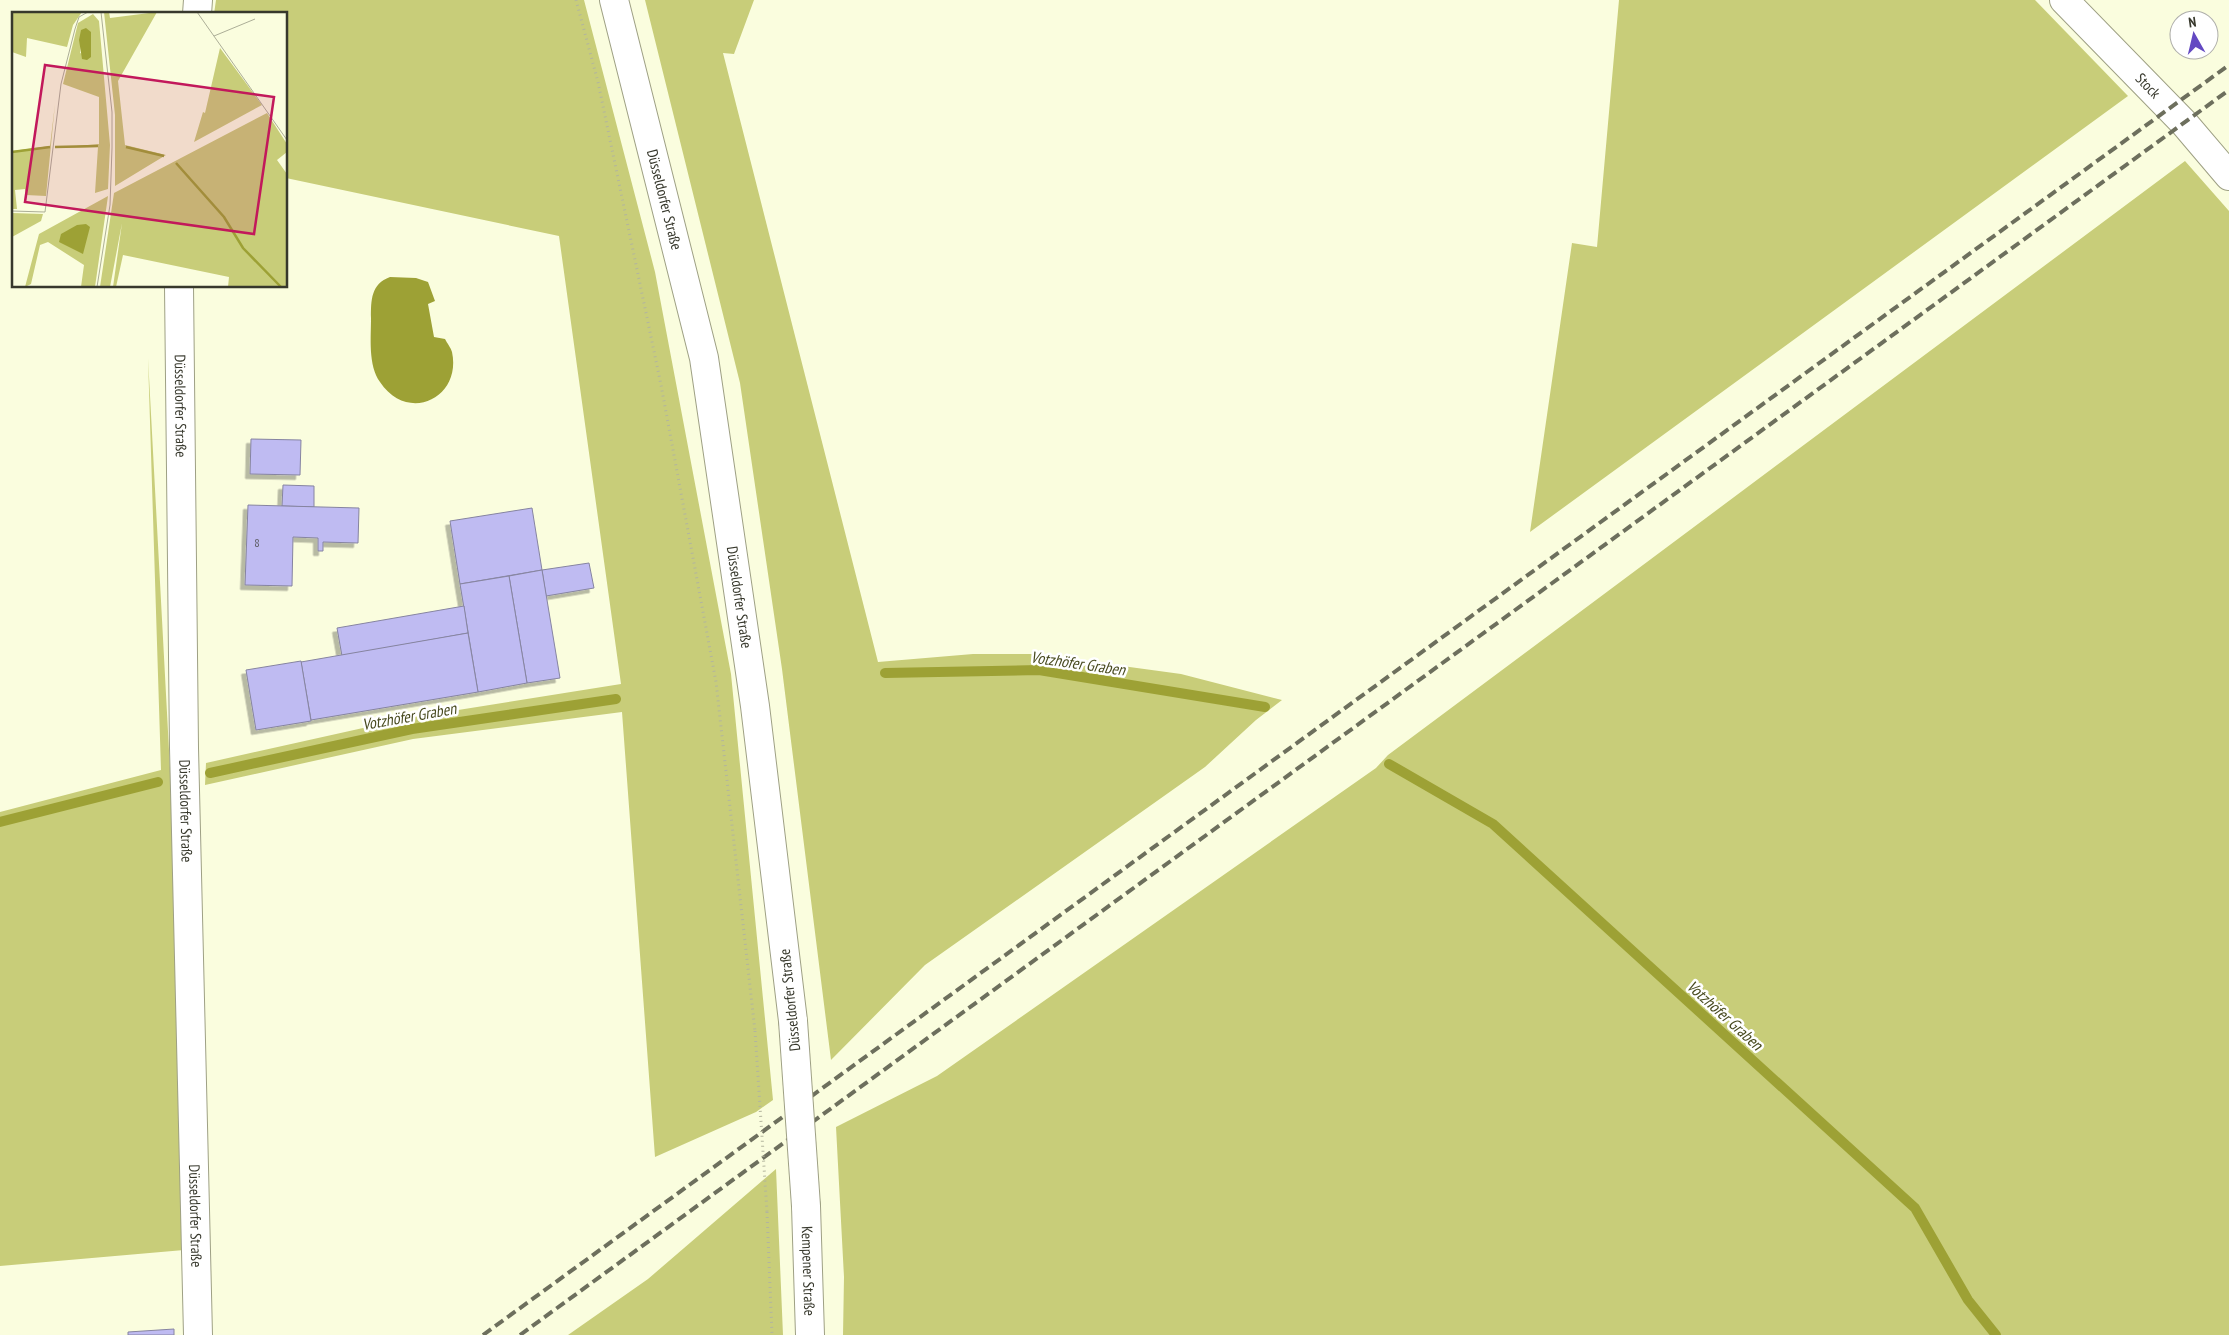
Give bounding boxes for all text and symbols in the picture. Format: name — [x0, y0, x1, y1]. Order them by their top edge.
north arrow — [2169, 10, 2219, 60]
inset map — [12, 12, 288, 288]
text: N — [2187, 13, 2197, 32]
street label: Stock — [2132, 69, 2165, 102]
street label: Düsseldorfer Straße — [643, 147, 686, 252]
street label: Düsseldorfer Straße — [171, 354, 191, 458]
house number: 8 — [254, 535, 260, 550]
street label: Düsseldorfer Straße — [723, 545, 756, 650]
water label: Votzhöfer Graben — [1030, 646, 1127, 680]
water label: Votzhöfer Graben — [360, 698, 459, 734]
street label: Düsseldorfer Straße — [175, 759, 197, 863]
street label: Düsseldorfer Straße — [775, 948, 804, 1052]
water label: Votzhöfer Graben — [1683, 976, 1768, 1055]
street label: Düsseldorfer Straße — [185, 1164, 206, 1267]
street label: Kempener Straße — [798, 1226, 819, 1316]

